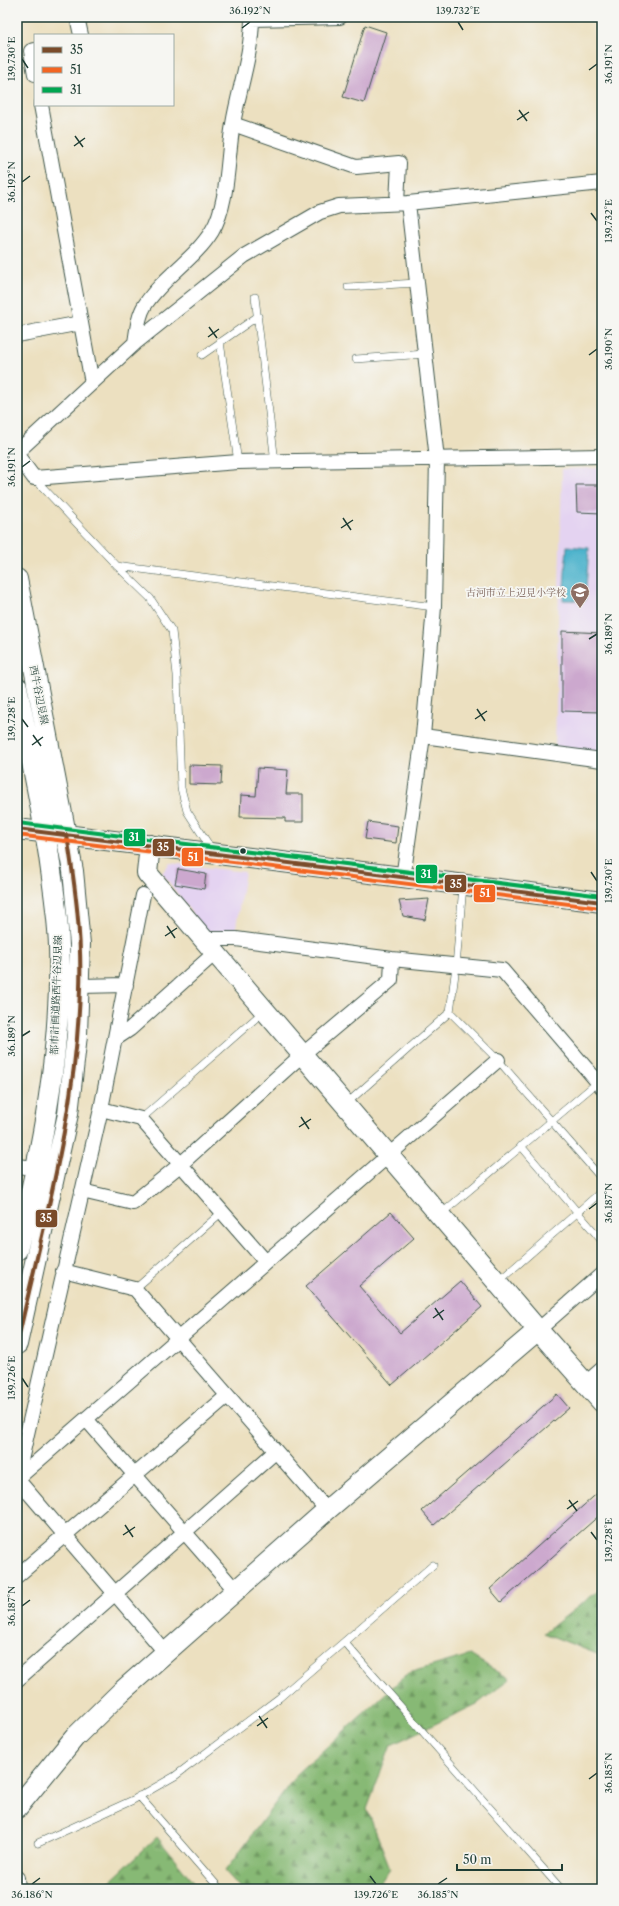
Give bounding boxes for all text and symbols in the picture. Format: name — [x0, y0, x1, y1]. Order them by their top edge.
text: 36.192°N — [229, 4, 271, 17]
text: 139.732°E — [436, 4, 480, 17]
legend — [34, 34, 174, 106]
text: 139.730°E — [5, 37, 18, 81]
text: 35 — [70, 42, 83, 57]
text: 36.191°N — [602, 44, 615, 84]
text: 51 — [70, 62, 82, 77]
text: 31 — [70, 82, 82, 97]
text: 36.192°N — [5, 161, 18, 203]
text: 139.732°E — [602, 199, 615, 243]
text: 36.190°N — [602, 328, 615, 370]
text: 36.191°N — [5, 447, 18, 487]
school or university icon: 古河市立上辺見小学校 — [569, 581, 591, 609]
place label: 古河市立上辺見小学校 — [466, 586, 566, 599]
text: 36.189°N — [602, 613, 615, 655]
street label: 西牛谷辺見線 — [27, 664, 51, 726]
text: 139.728°E — [5, 697, 18, 741]
line badge: 31 — [123, 828, 146, 847]
text: 31 — [128, 830, 140, 844]
line badge: 35 — [152, 838, 175, 857]
text: 35 — [157, 840, 169, 854]
unlabelled marker — [238, 846, 248, 856]
line badge: 51 — [181, 847, 204, 867]
text: 51 — [187, 850, 199, 864]
text: 139.730°E — [602, 859, 615, 903]
line badge: 31 — [415, 864, 438, 884]
text: 31 — [420, 867, 432, 881]
line badge: 35 — [444, 874, 467, 893]
text: 35 — [450, 877, 462, 891]
line badge: 51 — [473, 884, 496, 903]
text: 51 — [479, 886, 491, 900]
street label: 都市計画道路西牛谷辺見線 — [47, 935, 65, 1055]
text: 36.189°N — [5, 1015, 18, 1057]
text: 36.187°N — [602, 1183, 615, 1223]
line badge: 35 — [35, 1209, 58, 1228]
text: 35 — [40, 1211, 52, 1225]
text: 139.726°E — [5, 1356, 18, 1400]
text: 139.728°E — [602, 1518, 615, 1562]
text: 36.187°N — [5, 1586, 18, 1626]
text: 36.185°N — [602, 1752, 615, 1794]
scale bar — [457, 1846, 562, 1872]
text: 50 m — [463, 1852, 492, 1867]
text: 36.186°N — [11, 1888, 53, 1901]
text: 139.726°E — [354, 1888, 398, 1901]
text: 36.185°N — [417, 1888, 459, 1901]

